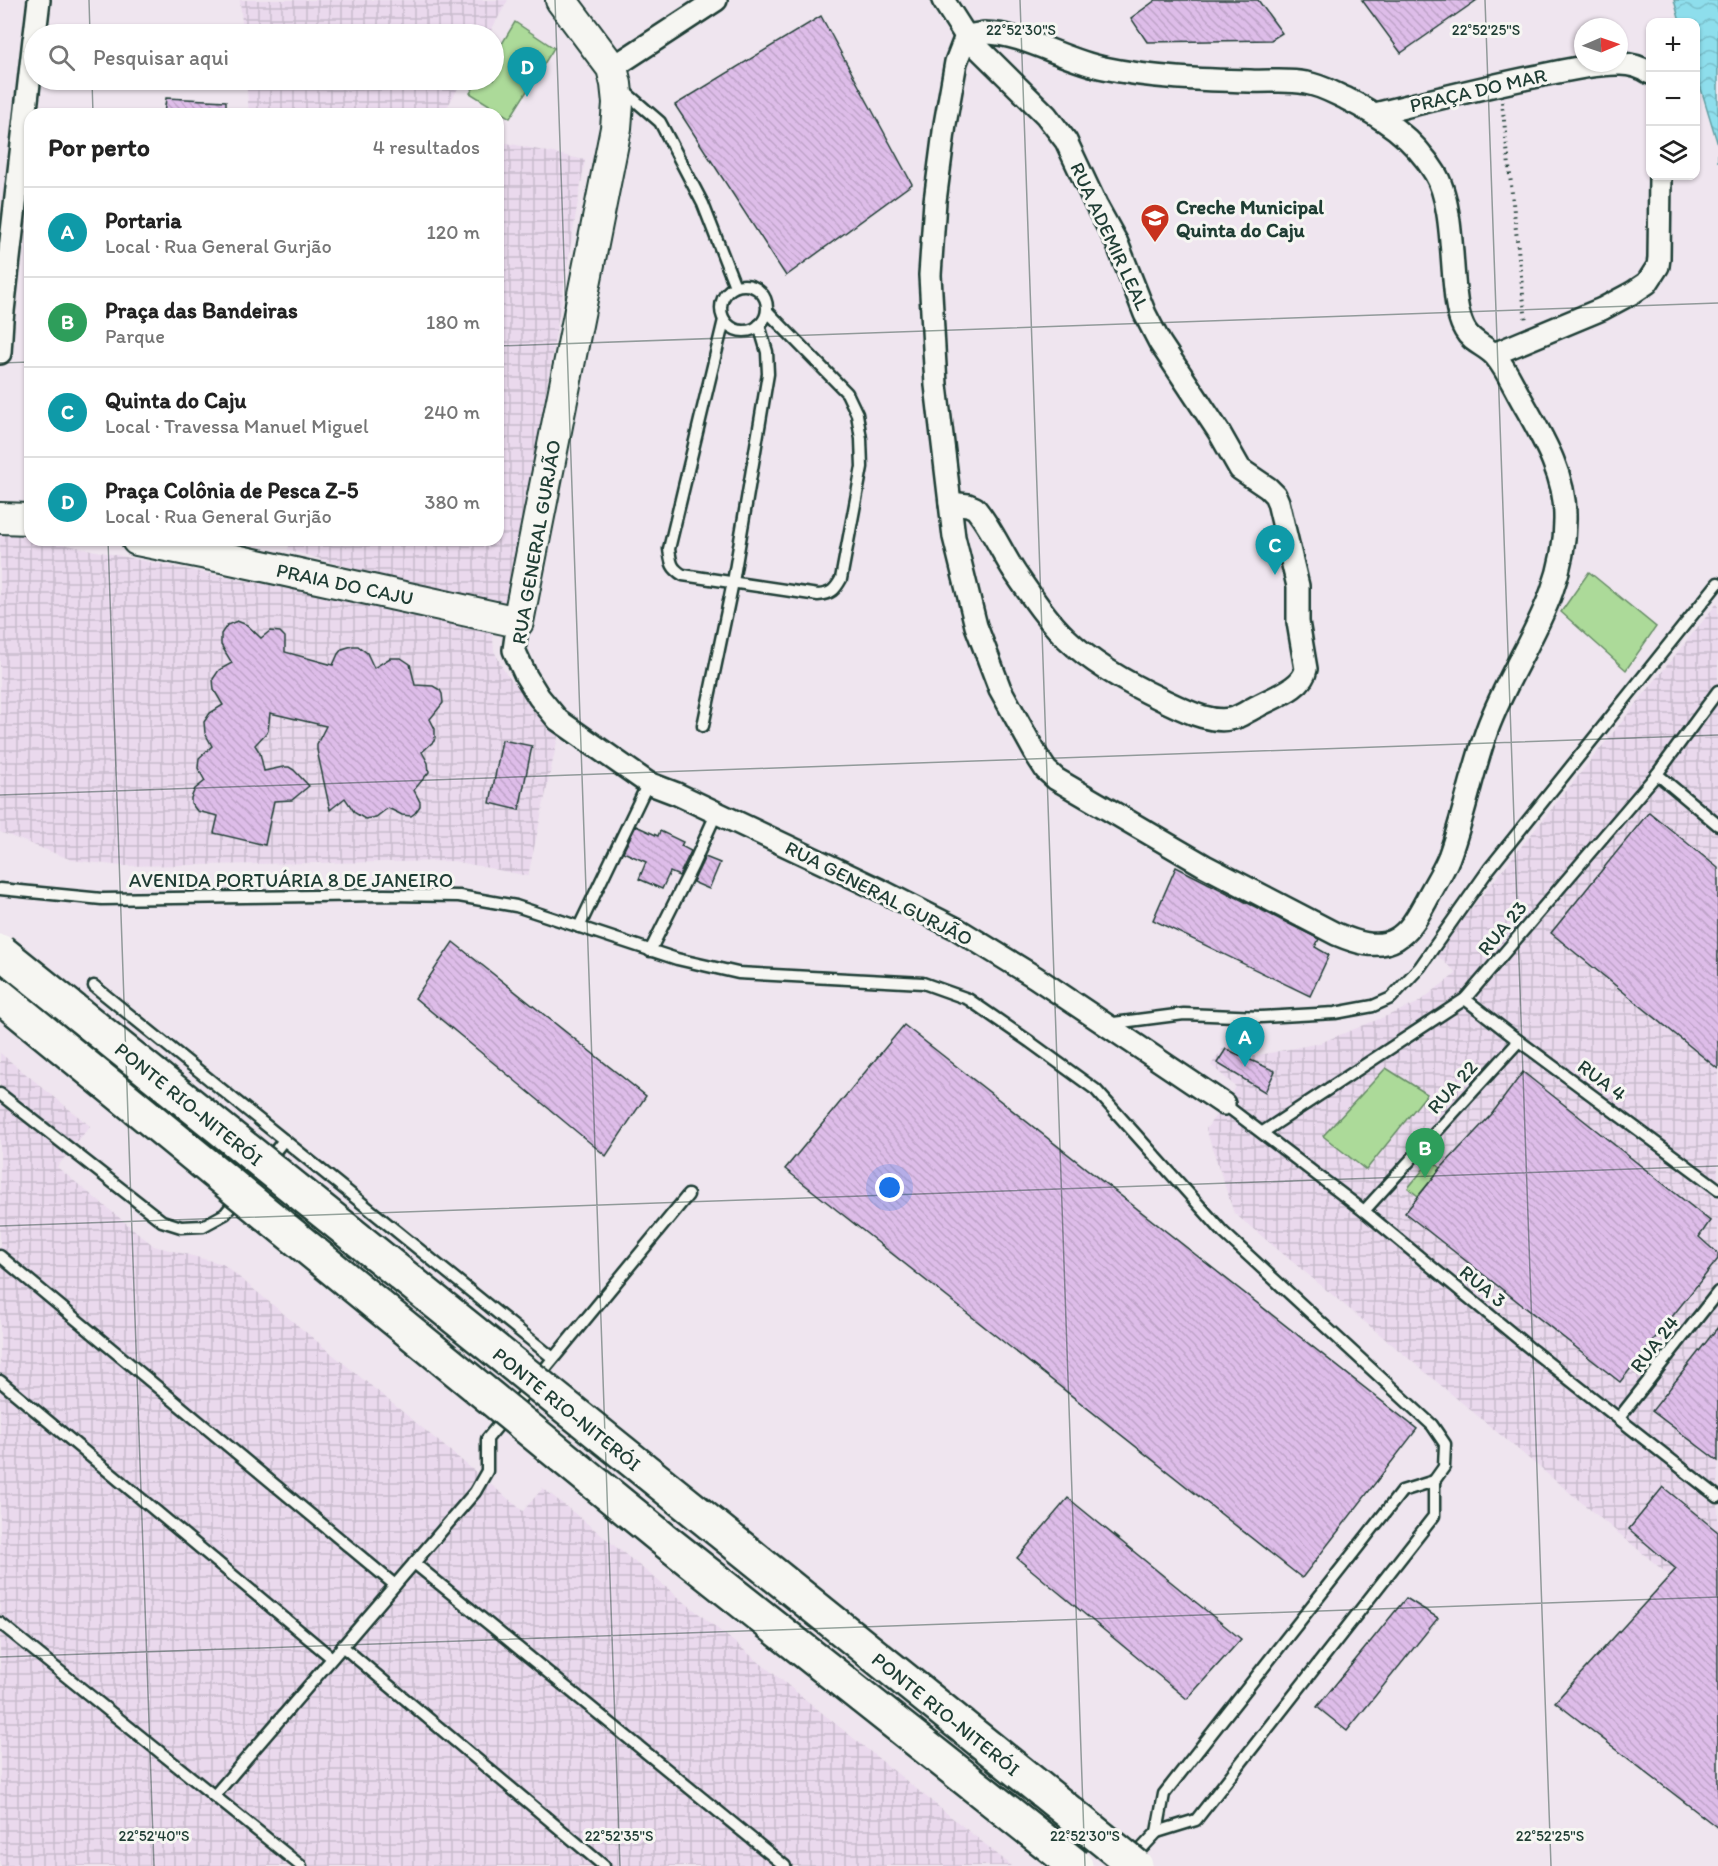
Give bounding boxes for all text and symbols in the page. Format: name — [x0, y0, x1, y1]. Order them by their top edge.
north arrow — [1574, 18, 1628, 72]
map controls — [1646, 18, 1700, 180]
button: + — [1646, 18, 1700, 72]
text: 22°52'30"S — [986, 21, 1056, 39]
text: 22°52'25"S — [1452, 21, 1520, 39]
search box — [24, 24, 504, 90]
icon: search — [45, 41, 78, 74]
text: Pesquisar aqui — [93, 44, 229, 71]
pin: D — [508, 48, 546, 97]
street label: PRAÇA DO MAR — [1407, 62, 1549, 117]
button: − — [1646, 72, 1700, 126]
button: layers — [1646, 126, 1700, 180]
text: Por perto — [48, 131, 150, 163]
text: 4 resultados — [373, 135, 480, 159]
street label: RUA ADEMIR LEAL — [1065, 158, 1155, 314]
place label: Creche Municipal Quinta do Caju — [1176, 195, 1324, 243]
school or university icon: Creche Municipal Quinta do Caju — [1139, 202, 1171, 244]
text: Portaria — [105, 207, 182, 234]
text: A — [61, 220, 74, 244]
text: 120 m — [427, 220, 480, 244]
text: Local · Rua General Gurjão — [105, 234, 332, 258]
text: Praça das Bandeiras — [105, 297, 298, 324]
text: B — [61, 310, 74, 334]
text: 180 m — [426, 310, 480, 334]
text: Parque — [105, 324, 165, 348]
text: Quinta do Caju — [105, 387, 247, 414]
text: C — [61, 400, 74, 424]
text: 240 m — [424, 400, 480, 424]
text: Local · Travessa Manuel Miguel — [105, 414, 369, 438]
street label: RUA GENERAL GURJÃO — [506, 438, 566, 646]
text: Praça Colônia de Pesca Z-5 — [105, 477, 358, 504]
text: D — [61, 490, 74, 514]
text: 380 m — [425, 490, 480, 514]
text: Local · Rua General Gurjão — [105, 504, 332, 528]
pin: C — [1256, 526, 1294, 575]
street label: PRAIA DO CAJU — [274, 558, 416, 610]
street label: RUA GENERAL GURJÃO — [781, 835, 977, 951]
street label: AVENIDA PORTUÁRIA 8 DE JANEIRO — [129, 868, 453, 892]
street label: RUA 23 — [1472, 896, 1532, 960]
pin: A — [1226, 1018, 1264, 1067]
street label: PONTE RIO-NITERÓI — [110, 1037, 268, 1171]
street label: RUA 4 — [1573, 1054, 1631, 1106]
street label: RUA 22 — [1422, 1055, 1483, 1119]
pin: B — [1406, 1128, 1444, 1178]
your location — [875, 1173, 904, 1202]
street label: RUA 3 — [1455, 1260, 1511, 1312]
street label: RUA 24 — [1624, 1311, 1684, 1377]
street label: PONTE RIO-NITERÓI — [488, 1342, 646, 1476]
street label: PONTE RIO-NITERÓI — [867, 1647, 1025, 1781]
text: 22°52'40"S — [119, 1827, 189, 1845]
text: 22°52'35"S — [585, 1827, 653, 1845]
text: 22°52'30"S — [1050, 1827, 1120, 1845]
text: 22°52'25"S — [1516, 1827, 1584, 1845]

